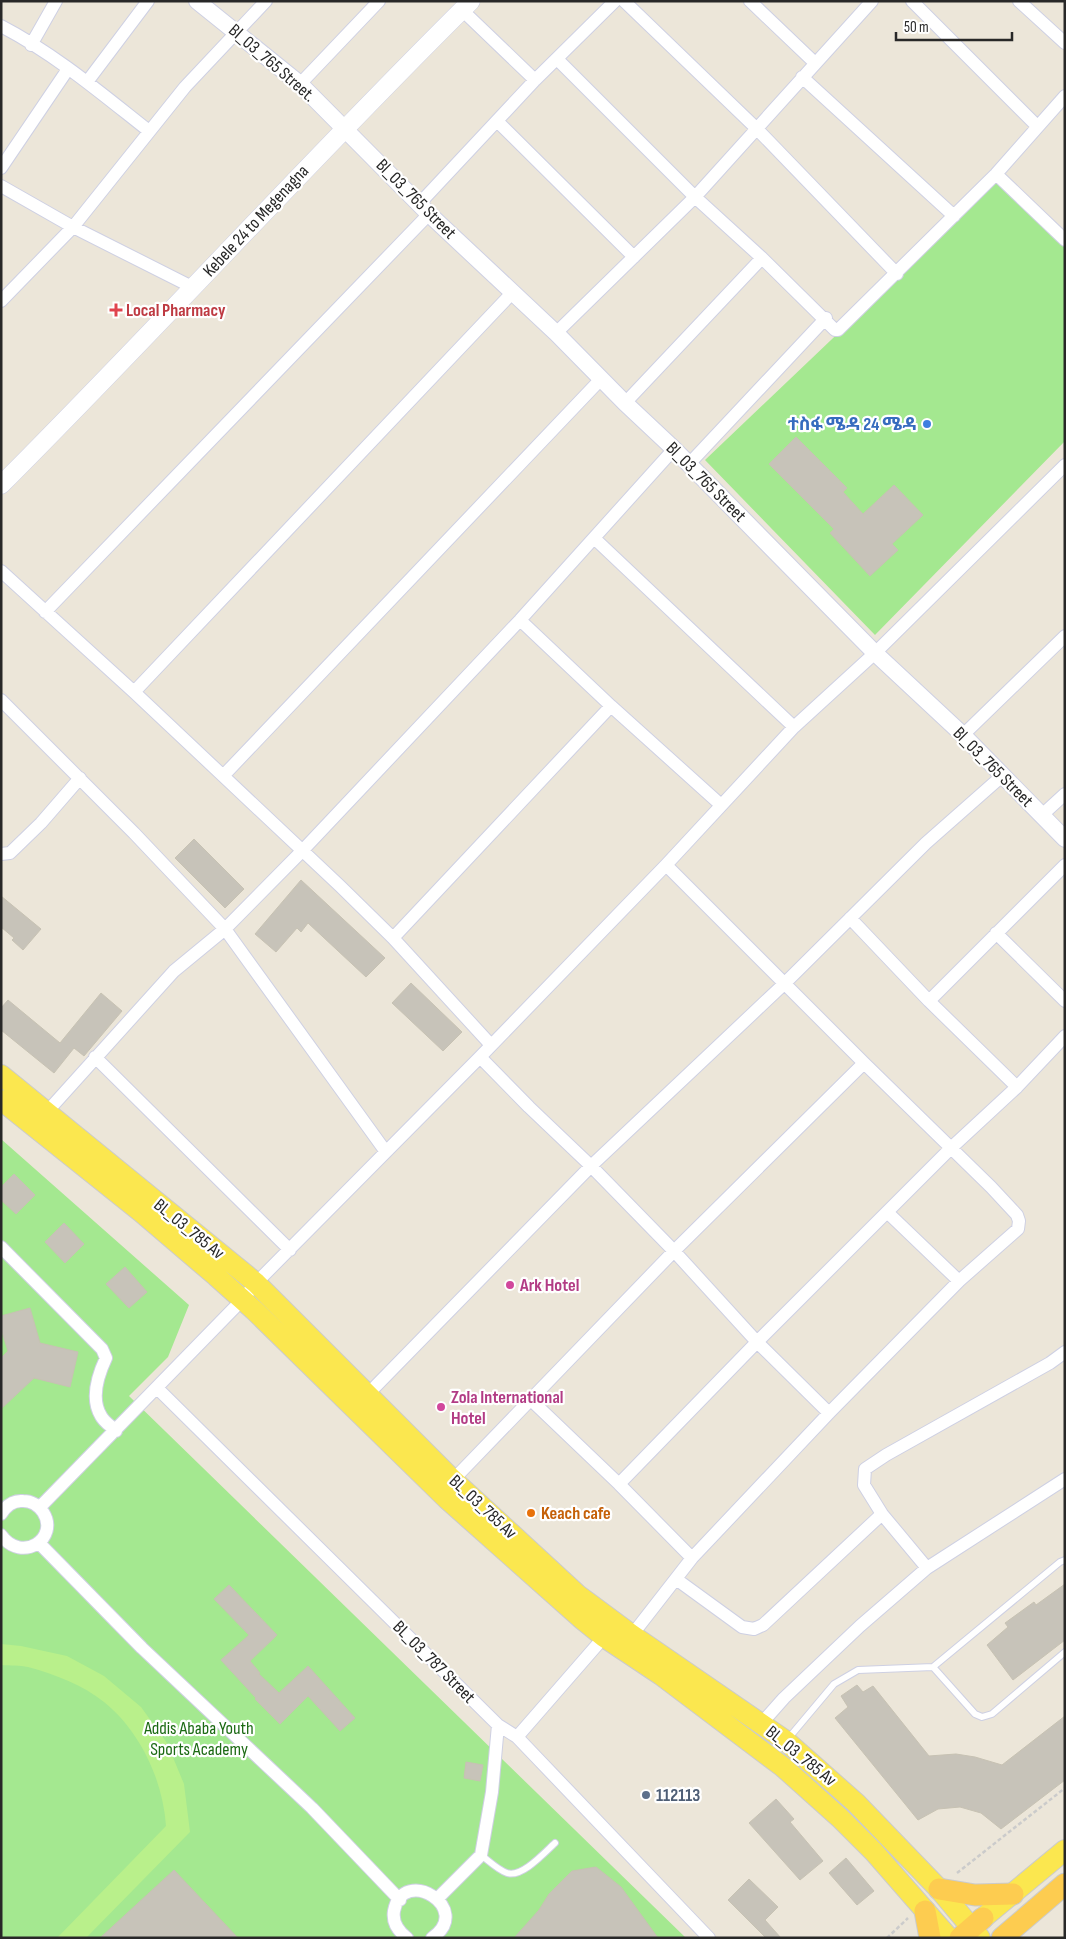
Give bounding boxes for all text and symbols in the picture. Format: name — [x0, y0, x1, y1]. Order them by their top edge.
scale bar — [896, 10, 1012, 42]
text: 50 m — [904, 18, 929, 37]
street label: Bl_03_765 Street. — [224, 20, 320, 106]
street label: Bl_03_765 Street — [372, 155, 461, 244]
street label: Kebele 24 to Megenagna — [199, 161, 313, 281]
place label: Local Pharmacy — [126, 300, 226, 321]
marker: Local Pharmacy — [110, 304, 122, 316]
place label: ተስፋ ሜዳ 24 ሜዳ — [788, 414, 917, 435]
marker: ተስፋ ሜዳ 24 ሜዳ — [921, 418, 933, 430]
street label: Bl_03_765 Street — [662, 438, 751, 527]
street label: Bl_03_765 Street — [949, 723, 1038, 812]
street label: BL_03_785 Av — [150, 1194, 228, 1264]
place label: Ark Hotel — [519, 1275, 579, 1296]
marker: Ark Hotel — [504, 1279, 516, 1291]
place label: Zola International Hotel — [451, 1387, 563, 1429]
marker: Zola International Hotel — [435, 1401, 447, 1413]
street label: BL_03_785 Av — [445, 1471, 521, 1543]
place label: Keach cafe — [541, 1503, 611, 1524]
marker: Keach cafe — [525, 1507, 537, 1519]
street label: BL_03_787 Street — [388, 1616, 480, 1708]
park label: Addis Ababa Youth Sports Academy — [143, 1718, 254, 1760]
street label: BL_03_785 Av — [762, 1721, 840, 1791]
place label: 112113 — [656, 1785, 700, 1806]
marker: 112113 — [640, 1789, 652, 1801]

